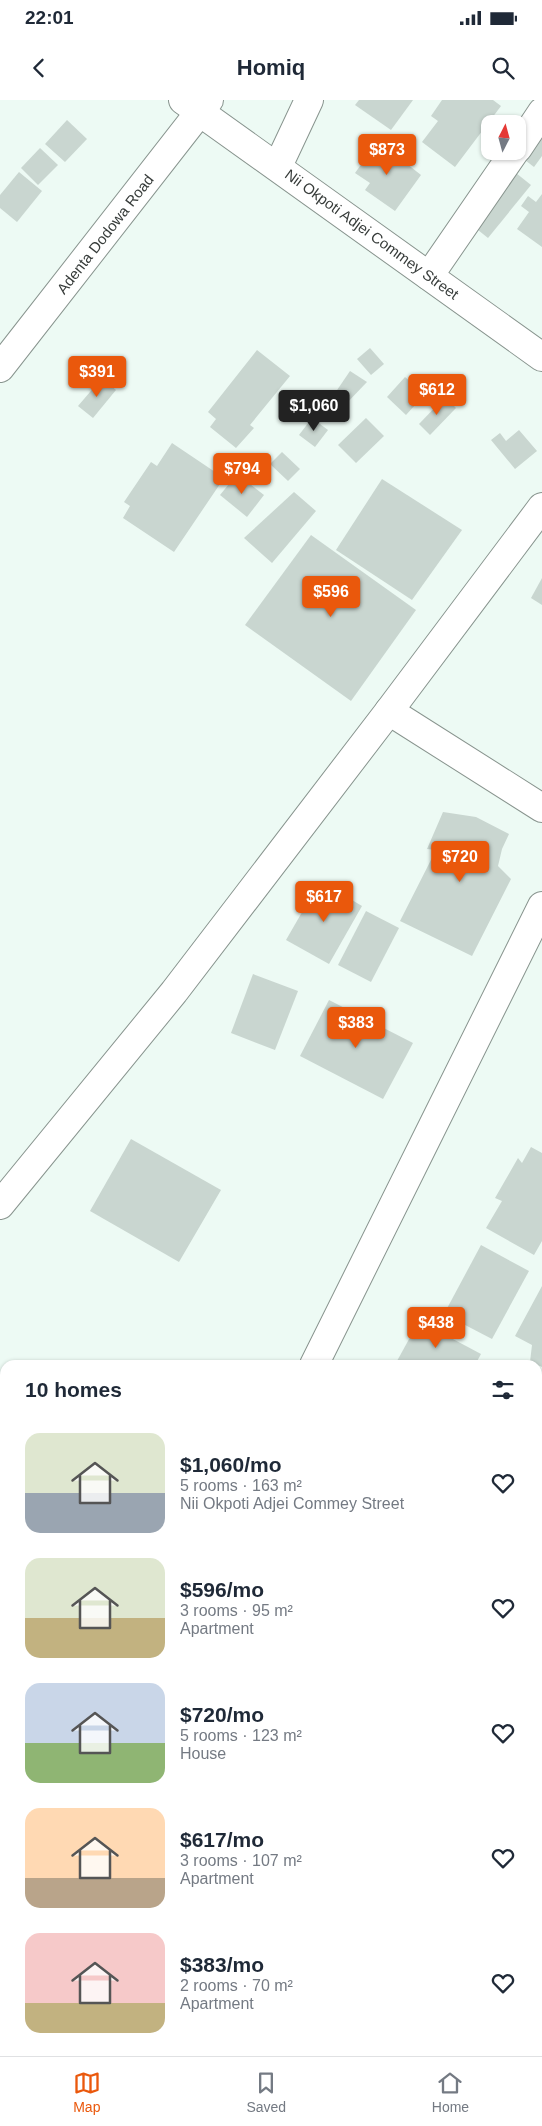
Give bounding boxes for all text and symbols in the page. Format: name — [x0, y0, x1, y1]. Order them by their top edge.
text: 22:01 — [25, 7, 74, 28]
icon: back — [25, 54, 53, 82]
icon: search — [489, 54, 517, 82]
text: Homiq — [237, 55, 305, 80]
north arrow — [481, 115, 526, 160]
map controls — [481, 115, 526, 160]
pin: $873 — [357, 134, 417, 176]
text: $873 — [369, 141, 405, 158]
street label: Nii Okpoti Adjei Commey Street — [282, 165, 463, 303]
street label: Adenta Dodowa Road — [53, 171, 157, 297]
pin: $391 — [67, 356, 127, 398]
text: $391 — [79, 363, 115, 380]
pin: $612 — [407, 374, 467, 416]
text: $612 — [419, 381, 455, 398]
pin: $1,060 — [273, 390, 355, 432]
text: $1,060 — [290, 397, 338, 414]
pin: $794 — [212, 452, 272, 495]
text: $794 — [224, 460, 260, 477]
pin: $596 — [301, 576, 361, 618]
text: $596 — [313, 583, 349, 600]
pin: $720 — [430, 840, 490, 883]
text: $720 — [442, 848, 478, 865]
pin: $617 — [294, 880, 354, 923]
text: $617 — [306, 888, 342, 905]
pin: $383 — [326, 1006, 386, 1049]
text: $383 — [338, 1014, 374, 1031]
pin: $438 — [406, 1306, 466, 1349]
text: $438 — [418, 1314, 454, 1331]
icon: filters — [489, 1376, 517, 1404]
text: 10 homes — [25, 1378, 122, 1401]
icon: home — [65, 1453, 125, 1513]
text: $1,060/mo — [180, 1453, 282, 1476]
icon: heart — [489, 1469, 517, 1497]
text: 5 rooms · 163 m² — [180, 1477, 302, 1494]
text: Nii Okpoti Adjei Commey Street — [180, 1495, 404, 1512]
icon: home — [65, 1578, 125, 1638]
text: $596/mo — [180, 1578, 264, 1601]
icon: heart — [489, 1594, 517, 1622]
text: 3 rooms · 95 m² — [180, 1602, 293, 1619]
text: Apartment — [180, 1620, 254, 1637]
icon: home — [65, 1703, 125, 1763]
text: $720/mo — [180, 1703, 264, 1726]
icon: heart — [489, 1719, 517, 1747]
text: 5 rooms · 123 m² — [180, 1727, 302, 1744]
text: House — [180, 1745, 226, 1762]
icon: home — [65, 1828, 125, 1888]
text: $617/mo — [180, 1828, 264, 1851]
icon: heart — [489, 1844, 517, 1872]
text: 3 rooms · 107 m² — [180, 1852, 302, 1869]
text: Apartment — [180, 1870, 254, 1887]
icon: home — [65, 1953, 125, 2013]
text: $383/mo — [180, 1953, 264, 1976]
icon: heart — [489, 1969, 517, 1997]
text: 2 rooms · 70 m² — [180, 1977, 293, 1994]
text: Apartment — [180, 1995, 254, 2012]
tab: Map — [73, 2069, 101, 2115]
tab: Saved — [246, 2069, 286, 2115]
tab: Home — [432, 2069, 469, 2115]

